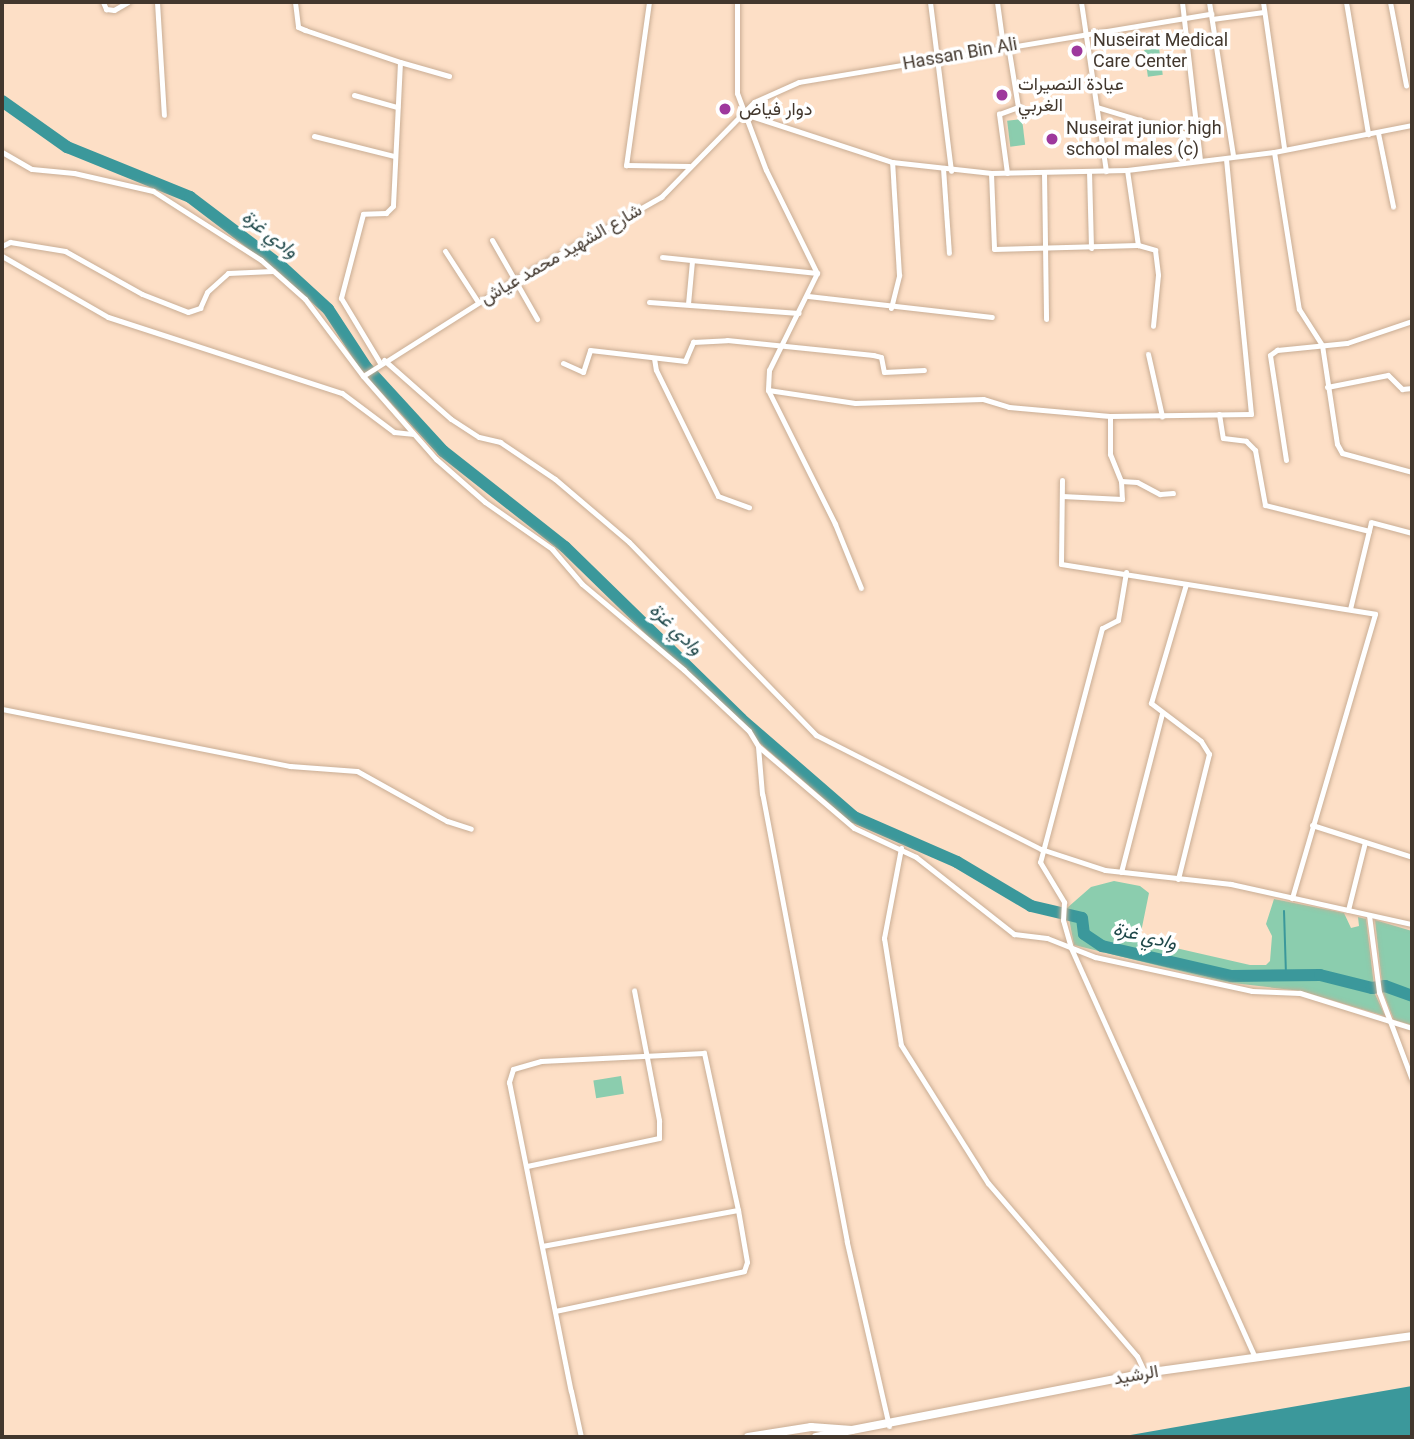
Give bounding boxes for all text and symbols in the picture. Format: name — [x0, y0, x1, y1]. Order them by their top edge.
place label: Nuseirat Medical Care Center — [1093, 30, 1228, 72]
street label: Hassan Bin Ali — [901, 33, 1019, 75]
marker: Nuseirat Medical Care Center — [1067, 41, 1087, 61]
place label: عيادة النصيرات الغربي — [1018, 74, 1124, 116]
marker: عيادة النصيرات الغربي — [992, 85, 1012, 105]
place label: دوار فياض — [739, 98, 812, 120]
marker: دوار فياض — [717, 101, 733, 117]
place label: Nuseirat junior high school males (c) — [1066, 118, 1222, 160]
marker: Nuseirat junior high school males (c) — [1044, 131, 1060, 147]
street label: شارع الشهيد محمد عياش — [476, 199, 646, 309]
water label: وادي غزة — [238, 205, 302, 263]
water label: وادي غزة — [645, 598, 707, 660]
water label: وادي غزة — [1111, 917, 1179, 955]
street label: الرشيد — [1112, 1360, 1160, 1390]

